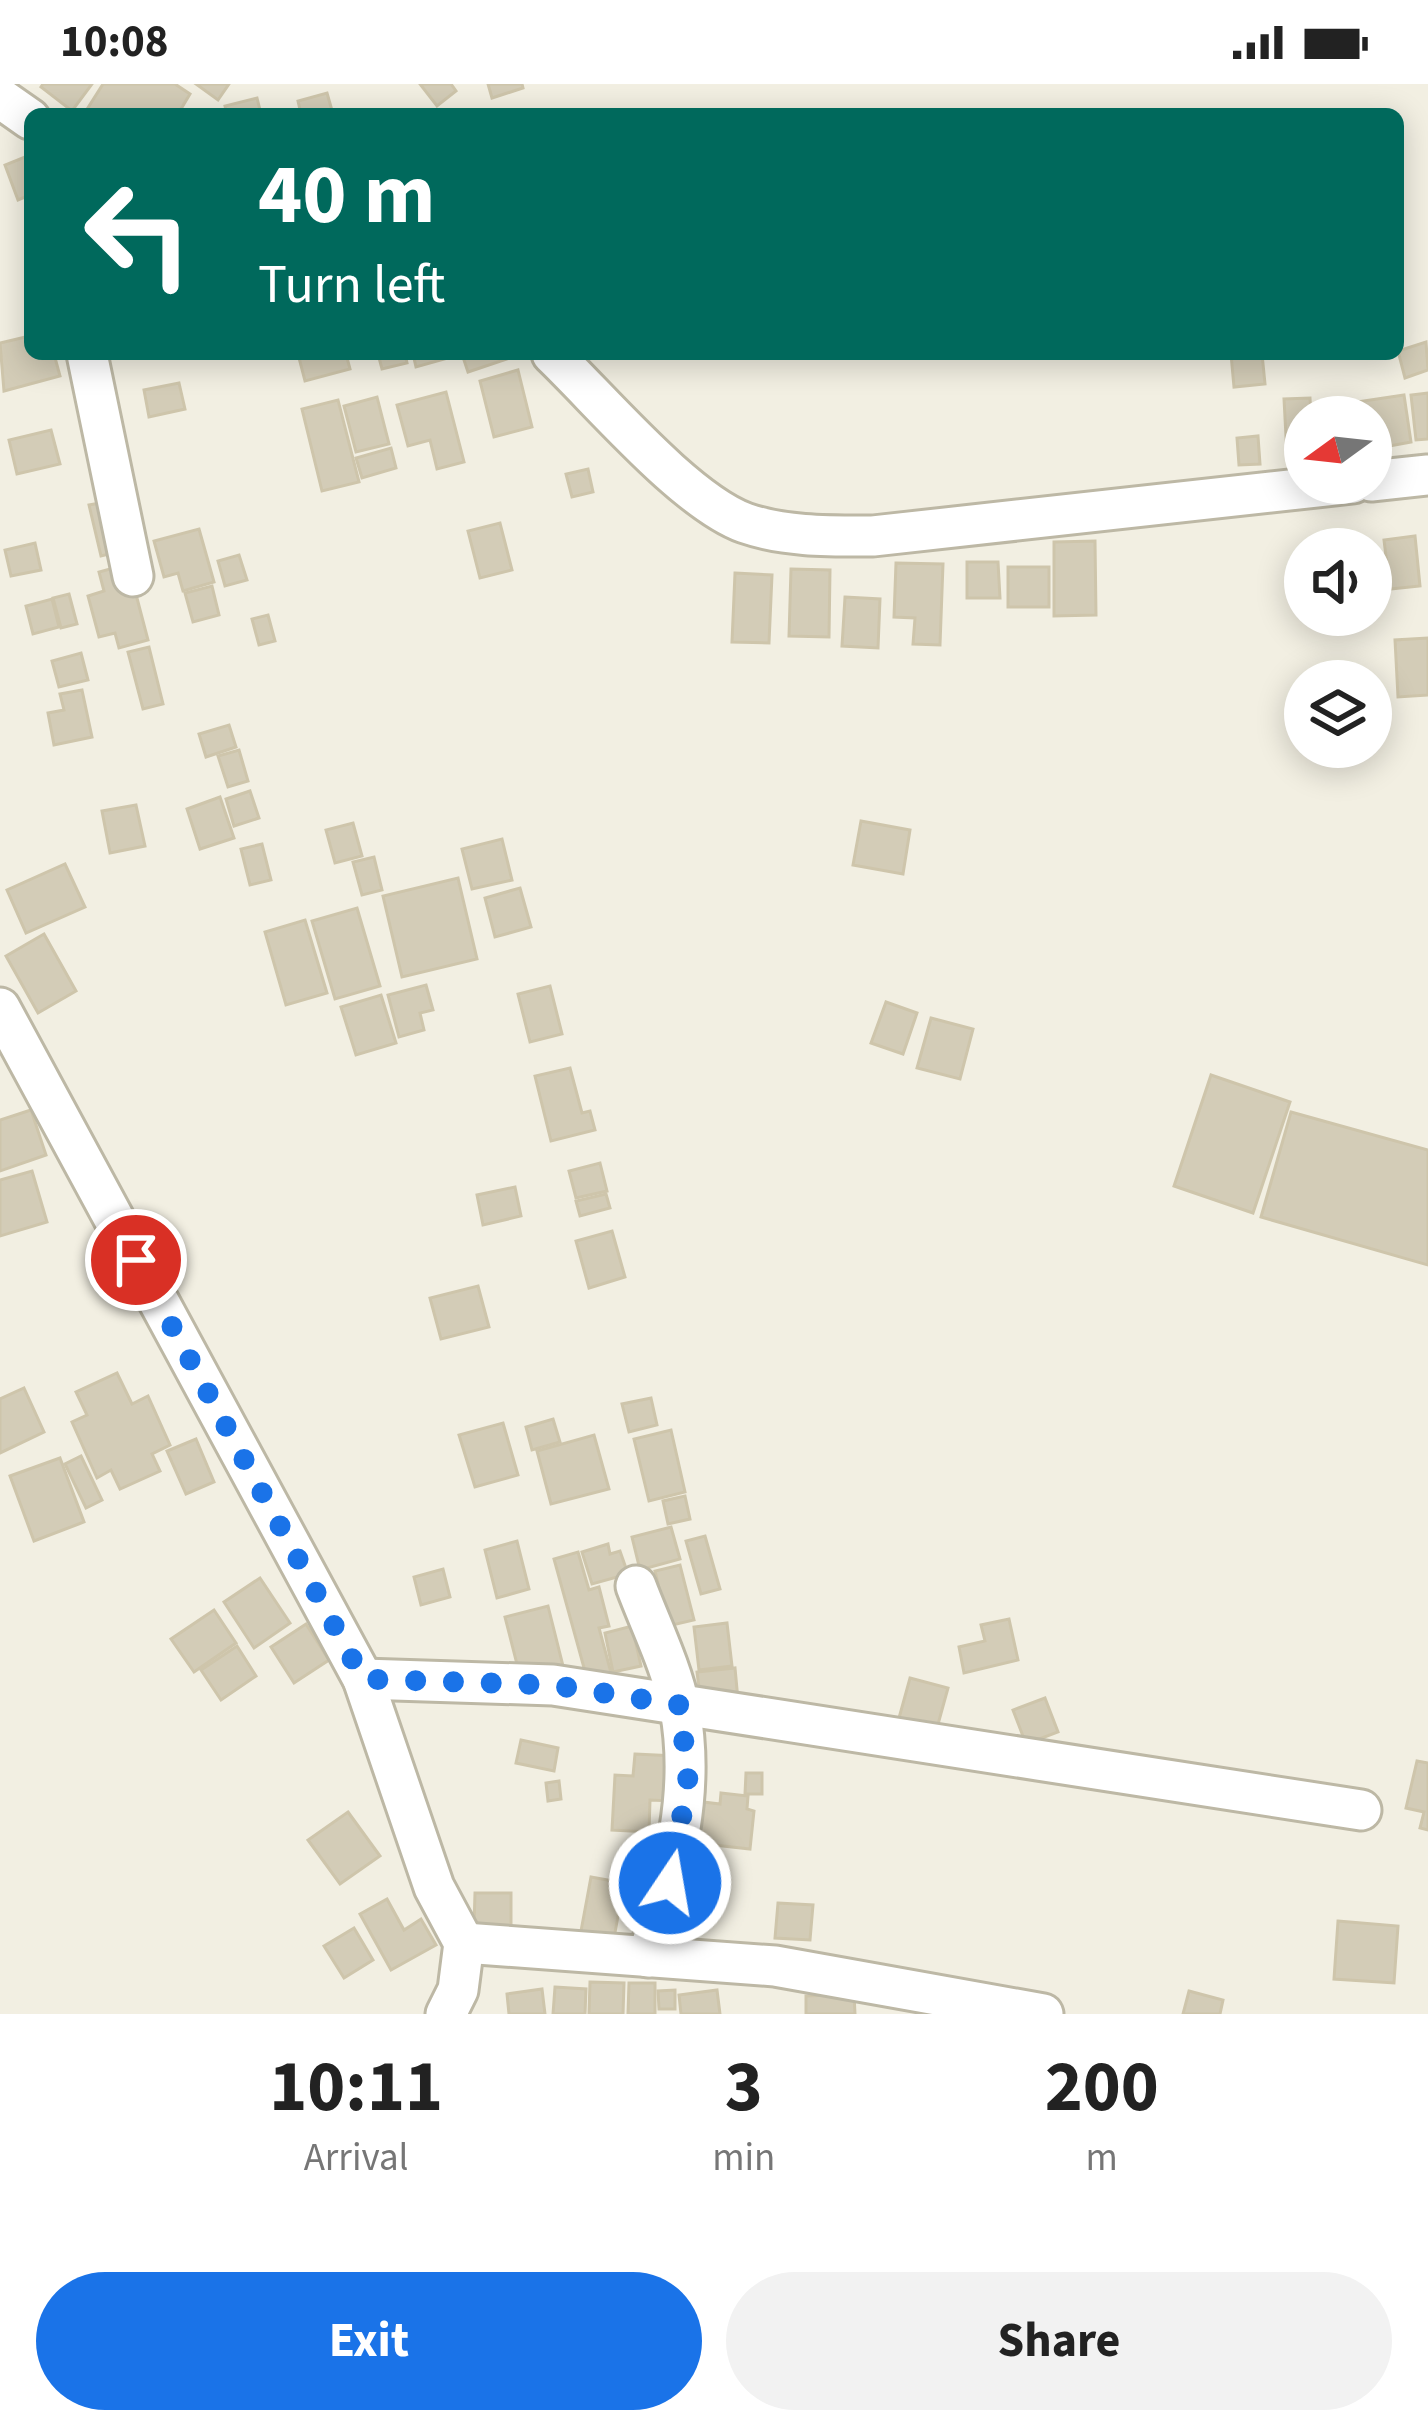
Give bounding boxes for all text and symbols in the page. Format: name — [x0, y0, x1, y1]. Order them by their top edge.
text: 10:08 — [60, 10, 169, 74]
text: 40 m — [258, 136, 436, 256]
icon: left — [60, 156, 216, 312]
text: Turn left — [258, 247, 445, 324]
north arrow — [1284, 396, 1392, 504]
map controls — [1284, 396, 1392, 768]
button: sound — [1284, 528, 1392, 636]
button: layers — [1284, 660, 1392, 768]
pin — [85, 1209, 187, 1311]
icon: arrive — [103, 1227, 169, 1293]
position arrow — [607, 1820, 733, 1946]
text: 10:11 — [269, 2036, 443, 2139]
text: 3 — [725, 2036, 763, 2139]
text: 200 — [1045, 2036, 1159, 2139]
text: Arrival — [304, 2130, 409, 2186]
text: min — [712, 2130, 775, 2186]
text: m — [1086, 2130, 1118, 2186]
button: Exit — [36, 2272, 702, 2410]
button: Share — [726, 2272, 1392, 2410]

